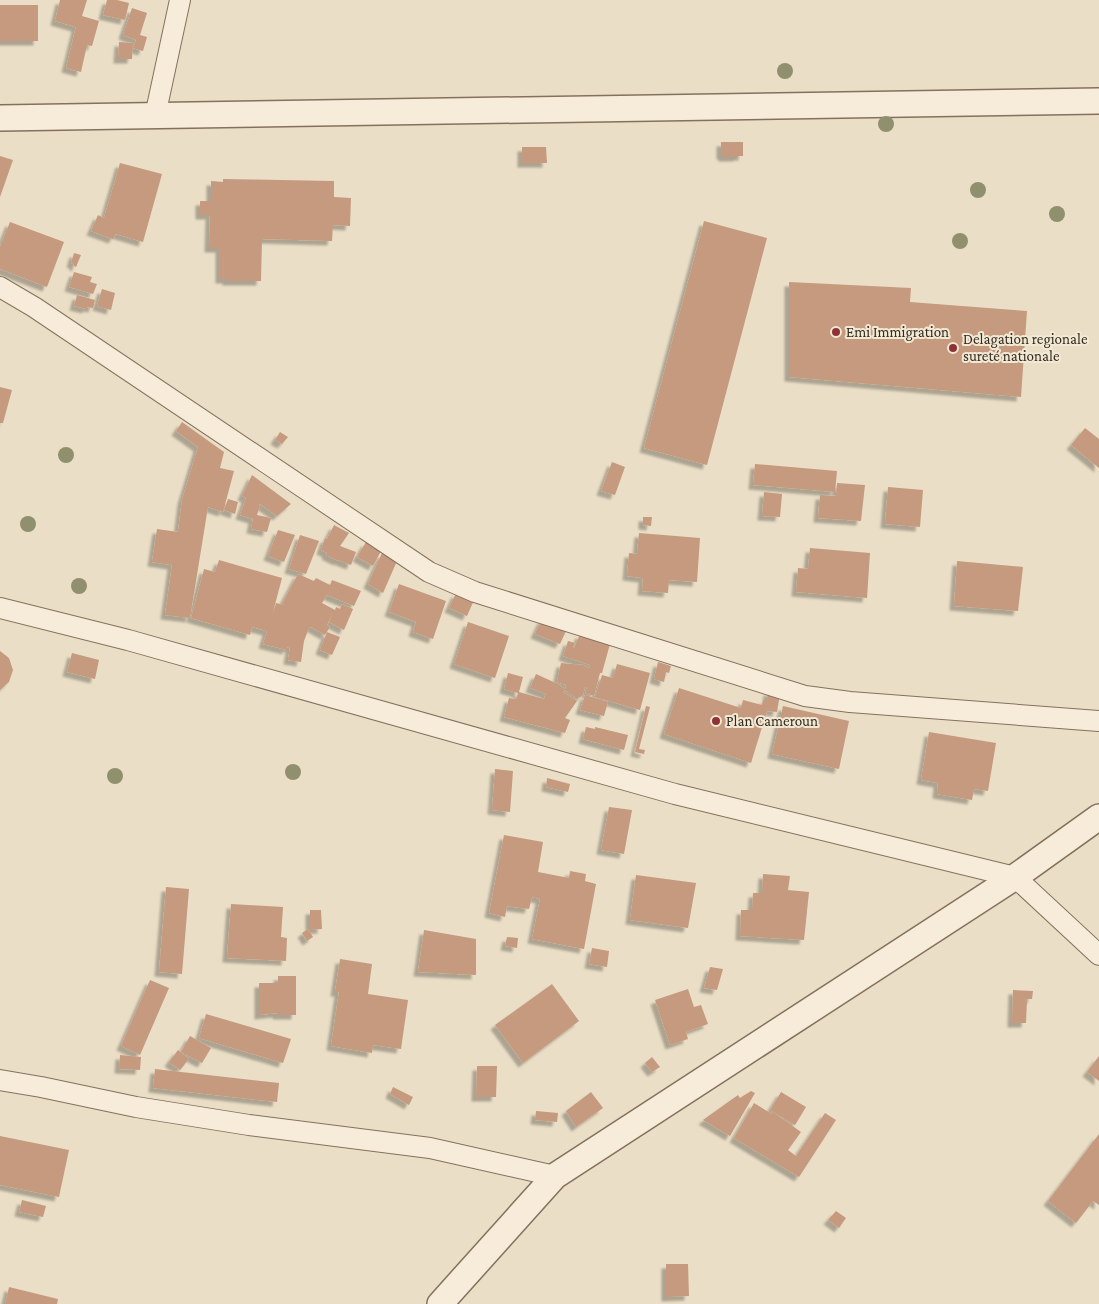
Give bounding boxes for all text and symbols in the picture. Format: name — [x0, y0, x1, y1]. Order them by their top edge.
place label: Emi Immigration — [846, 324, 949, 341]
marker: Emi Immigration — [830, 326, 842, 338]
place label: Delagation regionale sureté nationale — [963, 331, 1088, 364]
marker: Delagation regionale sureté nationale — [947, 342, 959, 354]
place label: Plan Cameroun — [726, 713, 818, 729]
marker: Plan Cameroun — [710, 715, 722, 727]

